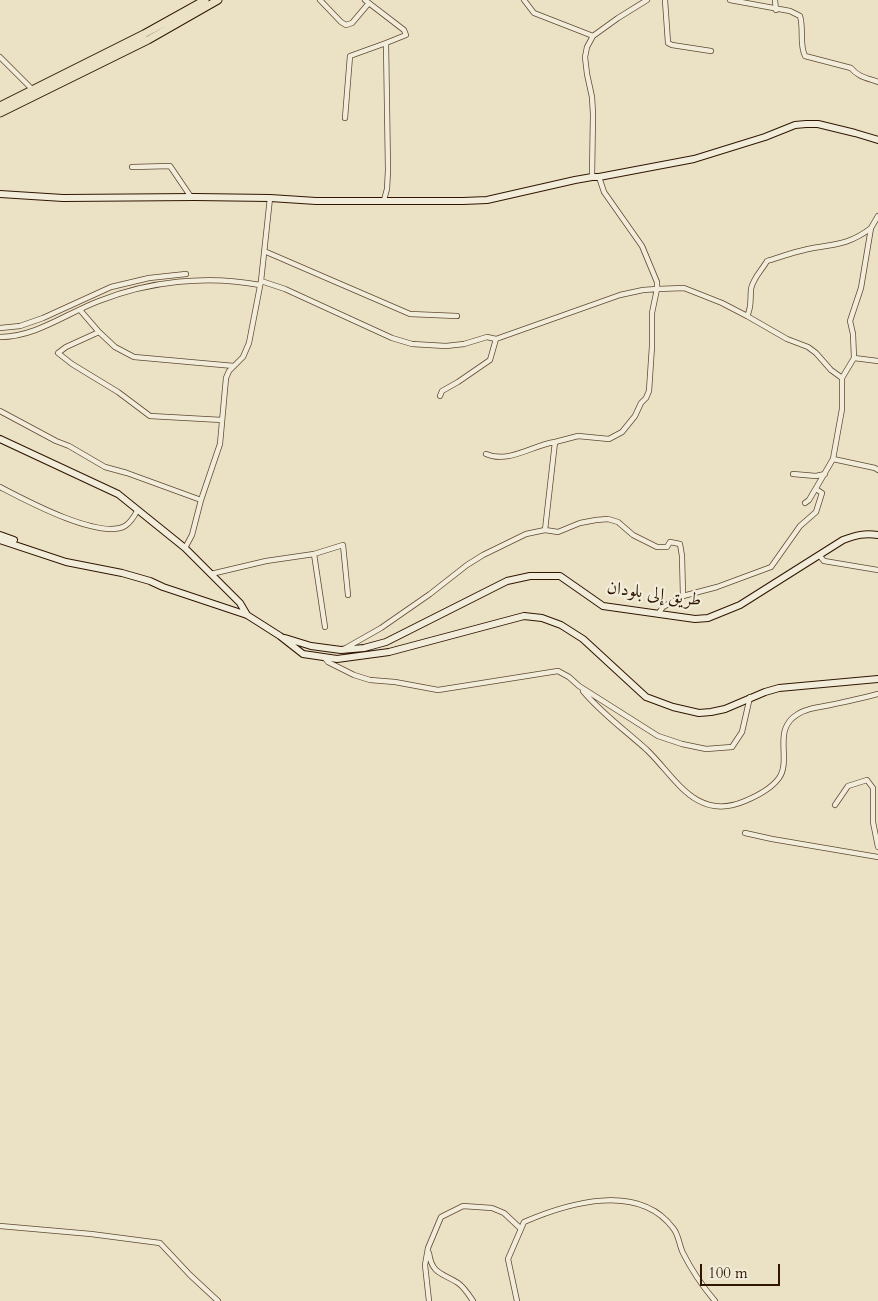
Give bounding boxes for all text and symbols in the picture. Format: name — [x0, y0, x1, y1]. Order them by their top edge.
street label: طريق إلى بلودان — [605, 578, 703, 612]
scale bar — [703, 1254, 783, 1286]
text: 100 m — [708, 1263, 748, 1283]

